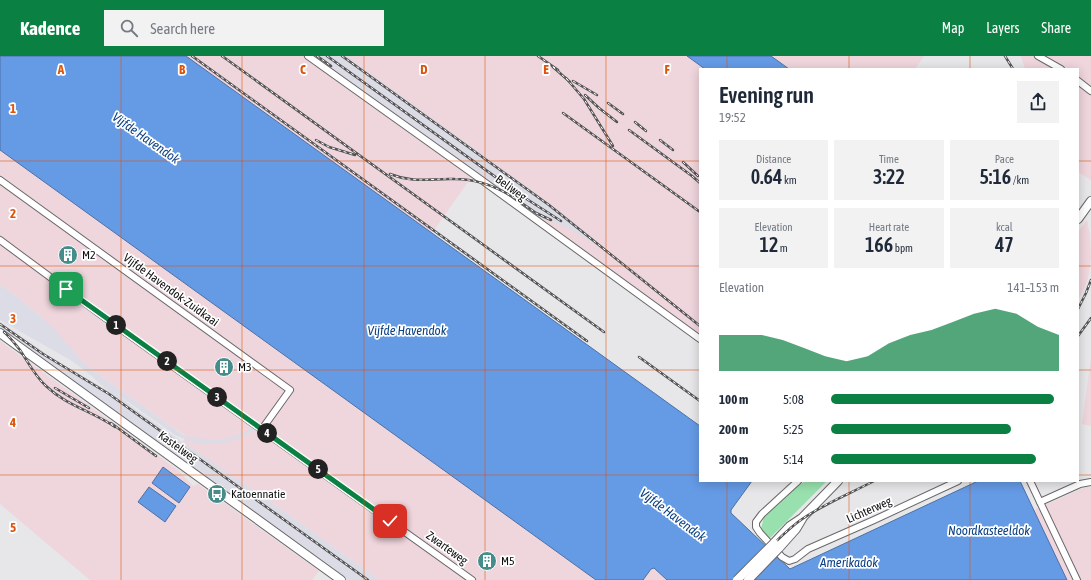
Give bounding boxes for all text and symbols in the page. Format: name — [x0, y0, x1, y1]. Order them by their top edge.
search box — [104, 10, 384, 46]
text: Kadence — [20, 17, 80, 39]
icon: search — [118, 17, 140, 39]
text: Search here — [150, 20, 215, 37]
text: Map — [942, 20, 964, 36]
text: Layers — [986, 20, 1019, 36]
text: Share — [1041, 20, 1071, 36]
text: A — [57, 62, 65, 77]
text: B — [179, 62, 186, 77]
text: C — [300, 62, 306, 77]
text: D — [420, 62, 428, 77]
text: E — [543, 62, 549, 77]
text: F — [664, 62, 670, 77]
button: share — [1017, 81, 1059, 123]
text: Evening run — [719, 82, 814, 108]
text: 1 — [10, 101, 16, 116]
water label: Vijfde Havendok — [109, 109, 183, 167]
text: 19:52 — [719, 110, 746, 125]
text: Distance — [756, 153, 791, 165]
text: Time — [879, 153, 899, 165]
text: Pace — [995, 153, 1014, 165]
text: 0.64 — [751, 165, 782, 188]
text: 3:22 — [873, 165, 905, 188]
text: 5:16 — [979, 165, 1011, 188]
street label: Beliweg — [493, 172, 530, 204]
text: km — [782, 174, 797, 186]
text: /km — [1011, 174, 1029, 186]
text: 2 — [10, 206, 16, 221]
text: Elevation — [755, 221, 793, 233]
text: Heart rate — [869, 221, 909, 233]
text: kcal — [996, 221, 1013, 233]
text: 12 — [760, 233, 778, 256]
text: 166 — [865, 233, 893, 256]
text: 47 — [995, 233, 1014, 256]
text: m — [778, 242, 788, 254]
text: bpm — [893, 242, 913, 254]
building icon: M2 — [57, 244, 79, 266]
place label: M2 — [82, 248, 96, 262]
street label: Vijfde Havendok-Zuidkaai — [121, 251, 221, 329]
pin — [49, 272, 83, 306]
icon: arrive — [55, 278, 77, 300]
text: Elevation — [719, 280, 764, 295]
text: 141–153 m — [1007, 280, 1059, 295]
text: 3 — [10, 311, 16, 326]
pin: 1 — [106, 315, 126, 335]
text: 1 — [113, 319, 119, 331]
water label: Vijfde Havendok — [368, 323, 447, 338]
pin: 2 — [157, 351, 177, 371]
text: 2 — [164, 355, 170, 367]
building icon: M3 — [213, 356, 235, 378]
place label: M3 — [238, 360, 252, 374]
pin: 3 — [207, 387, 227, 407]
text: 3 — [214, 391, 220, 403]
text: 100 m — [719, 392, 748, 407]
text: 5:08 — [783, 392, 804, 407]
text: 4 — [9, 415, 16, 430]
text: 200 m — [719, 422, 748, 437]
text: 5:25 — [783, 422, 804, 437]
pin: 4 — [257, 423, 277, 443]
text: 4 — [264, 427, 270, 439]
street label: Kastelweg — [156, 428, 201, 466]
text: 300 m — [719, 452, 748, 467]
text: 5:14 — [783, 452, 804, 467]
pin: 5 — [308, 459, 328, 479]
text: 5 — [315, 463, 321, 475]
bus stop icon: Katoennatie — [206, 483, 228, 505]
water label: Vijfde Havendok — [637, 485, 709, 545]
place label: Katoennatie — [231, 487, 286, 501]
street label: Lichterweg — [844, 494, 894, 526]
pin — [373, 504, 407, 538]
icon: check — [379, 510, 401, 532]
text: 5 — [10, 520, 16, 535]
water label: Noordkasteeldok — [948, 523, 1030, 538]
street label: Zwarteweg — [424, 528, 471, 568]
building icon: M5 — [476, 550, 498, 572]
place label: M5 — [501, 554, 515, 568]
water label: Amerikadok — [819, 555, 878, 570]

